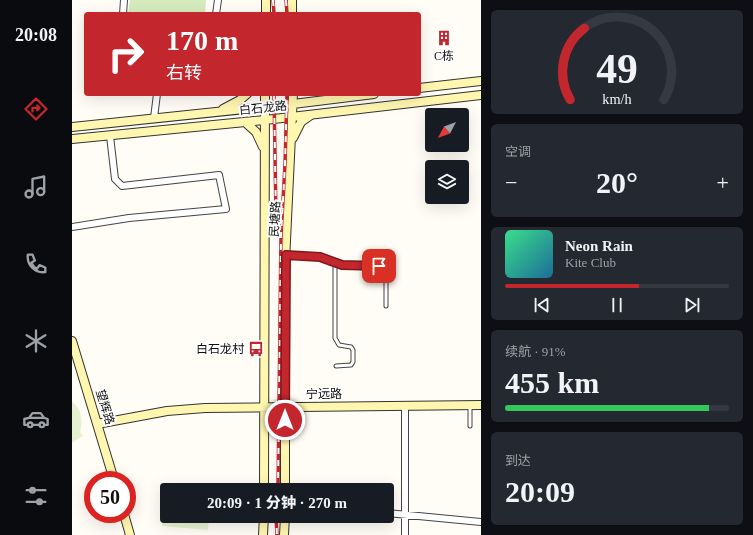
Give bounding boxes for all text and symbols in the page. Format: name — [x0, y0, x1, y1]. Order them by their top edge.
text: 20:08 — [15, 25, 57, 45]
text: 170 m — [166, 25, 238, 56]
icon: right — [100, 28, 152, 80]
building icon: C栋 — [435, 29, 453, 47]
text: 49 — [596, 46, 638, 92]
place label: C栋 — [434, 49, 454, 63]
text: 右转 — [166, 63, 202, 83]
text: km/h — [602, 91, 632, 107]
icon: directions — [22, 95, 50, 123]
street label: 白石龙路 — [238, 99, 288, 117]
north arrow — [425, 108, 469, 152]
map controls — [425, 108, 469, 204]
text: 空调 — [505, 144, 531, 159]
button: layers — [425, 160, 469, 204]
text: 20° — [596, 166, 638, 199]
text: − — [505, 170, 517, 195]
text: + — [717, 170, 729, 195]
icon: music — [22, 173, 50, 201]
street label: 民塘路 — [267, 201, 283, 237]
text: Neon Rain — [565, 238, 633, 254]
pin — [362, 249, 396, 283]
icon: phone — [22, 250, 50, 278]
icon: arrive — [368, 255, 390, 277]
text: Kite Club — [565, 255, 616, 270]
icon: previous — [531, 294, 553, 316]
icon: pause — [606, 294, 628, 316]
icon: next — [681, 294, 703, 316]
icon: climate — [22, 327, 50, 355]
bus stop icon: 白石龙村 — [247, 340, 265, 358]
place label: 白石龙村 — [196, 342, 245, 356]
text: 续航 · 91% — [505, 344, 566, 359]
text: 455 km — [505, 366, 599, 399]
street label: 宁远路 — [306, 387, 342, 401]
street label: 望辉路 — [93, 388, 117, 426]
position arrow — [264, 399, 306, 441]
icon: car — [22, 405, 50, 433]
text: 到达 — [505, 453, 531, 468]
speed limit sign: 50 — [84, 471, 136, 523]
text: 20:09 — [505, 475, 575, 508]
icon: filters — [22, 482, 50, 510]
text: 20:09 · 1 分钟 · 270 m — [207, 495, 347, 511]

